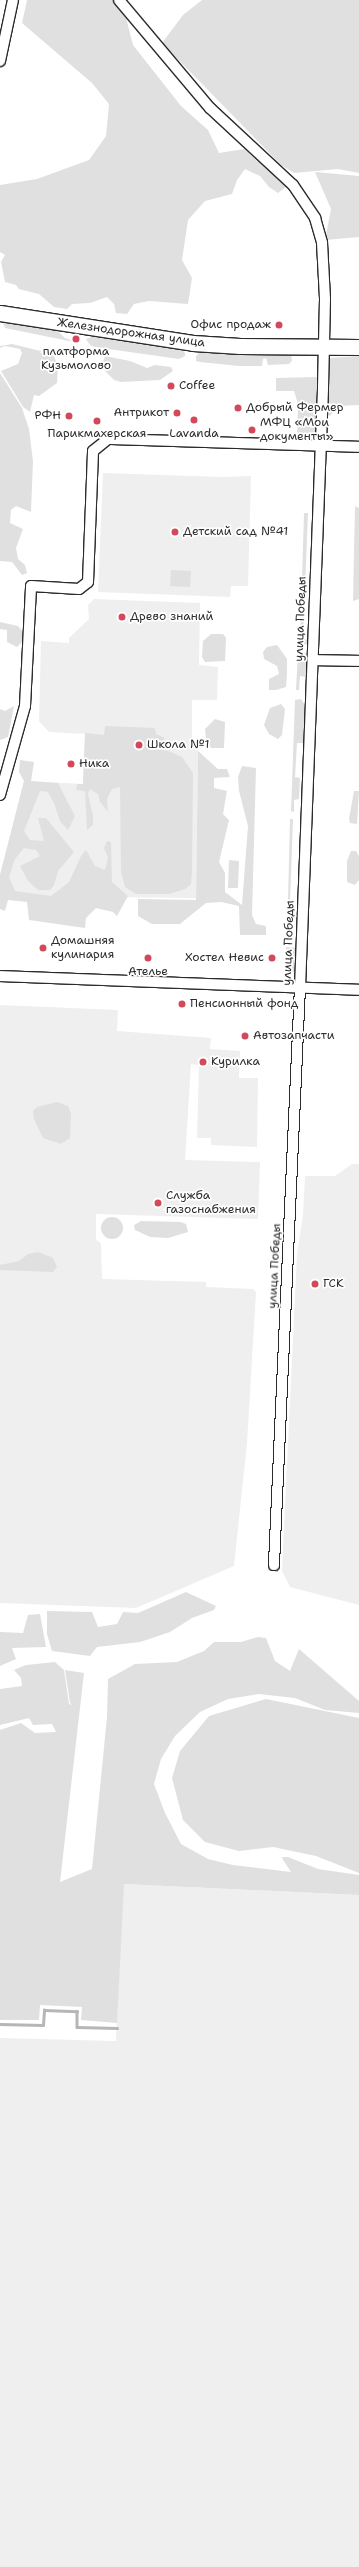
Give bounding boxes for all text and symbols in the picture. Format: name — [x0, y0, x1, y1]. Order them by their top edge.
street label: Железнодорожная улица — [56, 315, 206, 351]
place label: Офис продаж — [190, 318, 271, 332]
marker: Офис продаж — [274, 320, 284, 330]
marker: платформа Кузьмолово — [71, 334, 81, 344]
place label: платформа Кузьмолово — [41, 345, 111, 373]
place label: Coffee — [179, 379, 215, 393]
marker: Coffee — [166, 381, 176, 391]
place label: Добрый Фермер — [246, 401, 344, 415]
marker: Добрый Фермер — [233, 403, 243, 413]
place label: Антрикот — [113, 406, 169, 420]
marker: Антрикот — [172, 408, 182, 418]
place label: РФН — [35, 409, 61, 423]
marker: РФН — [64, 411, 74, 421]
marker: Lavanda — [189, 415, 199, 425]
marker: Парикмахерская — [92, 416, 102, 426]
place label: МФЦ «Мои документы» — [260, 416, 333, 444]
marker: МФЦ «Мои документы» — [247, 425, 257, 435]
place label: Парикмахерская — [48, 427, 146, 441]
place label: Lavanda — [169, 427, 219, 441]
place label: Детский сад №41 — [183, 525, 288, 539]
marker: Детский сад №41 — [170, 527, 180, 537]
street label: улица Победы — [292, 576, 310, 662]
place label: Древо знаний — [130, 610, 213, 624]
marker: Древо знаний — [117, 612, 127, 622]
place label: Школа №1 — [147, 738, 209, 752]
marker: Школа №1 — [134, 740, 144, 750]
place label: Ника — [79, 757, 109, 771]
marker: Ника — [66, 759, 76, 769]
street label: улица Победы — [280, 900, 298, 986]
place label: Домашняя кулинария — [51, 934, 115, 962]
marker: Домашняя кулинария — [38, 943, 48, 953]
place label: Хостел Невис — [185, 951, 264, 965]
marker: Ателье — [143, 953, 153, 963]
marker: Хостел Невис — [267, 953, 277, 963]
place label: Ателье — [128, 965, 168, 979]
place label: Пенсионный фонд — [190, 997, 298, 1011]
marker: Пенсионный фонд — [177, 999, 187, 1009]
place label: Автозапчасти — [253, 1029, 334, 1043]
marker: Автозапчасти — [240, 1031, 250, 1041]
place label: Курилка — [211, 1055, 260, 1069]
marker: Курилка — [198, 1057, 208, 1067]
place label: Служба газоснабжения — [166, 1189, 256, 1217]
marker: Служба газоснабжения — [153, 1198, 163, 1208]
street label: улица Победы — [266, 1223, 284, 1309]
place label: ГСК — [323, 1277, 344, 1291]
marker: ГСК — [310, 1279, 320, 1289]

